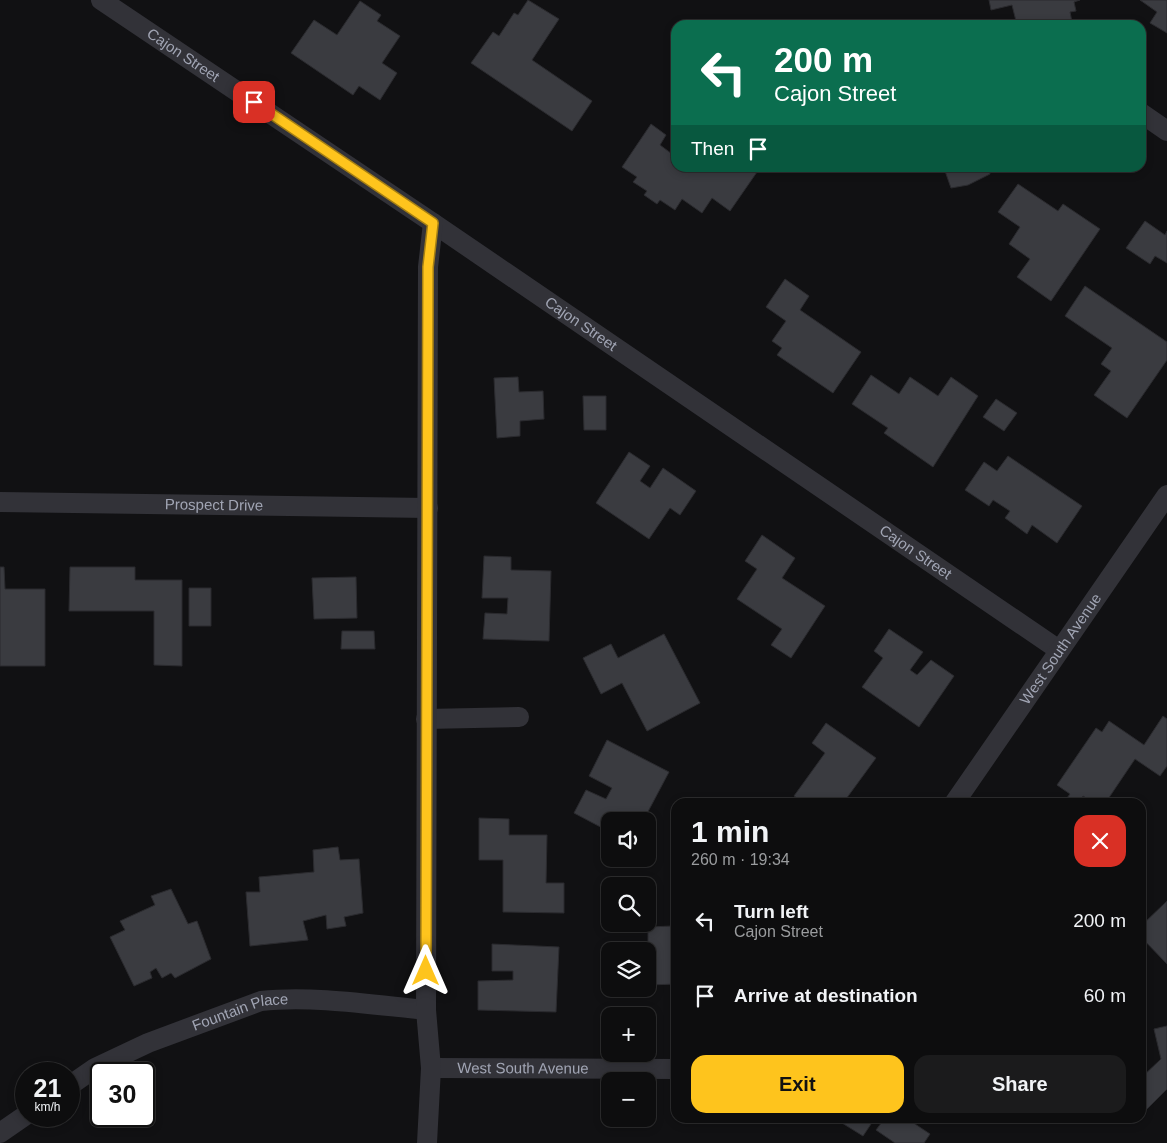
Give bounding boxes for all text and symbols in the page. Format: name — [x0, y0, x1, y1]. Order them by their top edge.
street label: Cajon Street — [144, 24, 224, 86]
icon: left — [691, 40, 756, 105]
text: 200 m — [774, 40, 873, 79]
pin — [233, 81, 275, 123]
text: Cajon Street — [774, 81, 896, 106]
icon: arrive — [240, 88, 268, 116]
icon: arrive — [744, 135, 772, 163]
text: Then — [691, 138, 734, 159]
street label: Cajon Street — [542, 293, 621, 354]
street label: Prospect Drive — [165, 495, 263, 514]
street label: Cajon Street — [877, 521, 956, 583]
street label: West South Avenue — [1016, 590, 1105, 707]
map controls — [601, 812, 656, 1127]
button: sound — [601, 812, 656, 867]
text: 1 min — [691, 815, 769, 848]
button: close — [1074, 815, 1126, 867]
text: 260 m · 19:34 — [691, 851, 790, 868]
button: search — [601, 877, 656, 932]
text: Turn left — [734, 901, 809, 922]
icon: left — [691, 907, 719, 935]
text: 200 m — [1073, 910, 1126, 931]
text: Cajon Street — [734, 923, 823, 940]
button: layers — [601, 942, 656, 997]
position arrow — [399, 944, 451, 996]
icon: arrive — [691, 982, 719, 1010]
text: Arrive at destination — [734, 985, 918, 1006]
text: 60 m — [1084, 985, 1126, 1006]
street label: Fountain Place — [190, 990, 288, 1034]
button: + — [601, 1007, 656, 1062]
button: Exit — [691, 1055, 904, 1113]
button: Share — [914, 1055, 1126, 1113]
street label: West South Avenue — [457, 1059, 589, 1077]
speed limit sign: 30 — [90, 1062, 155, 1127]
button: − — [601, 1072, 656, 1127]
text: 21 — [34, 1074, 61, 1102]
text: km/h — [34, 1100, 61, 1114]

